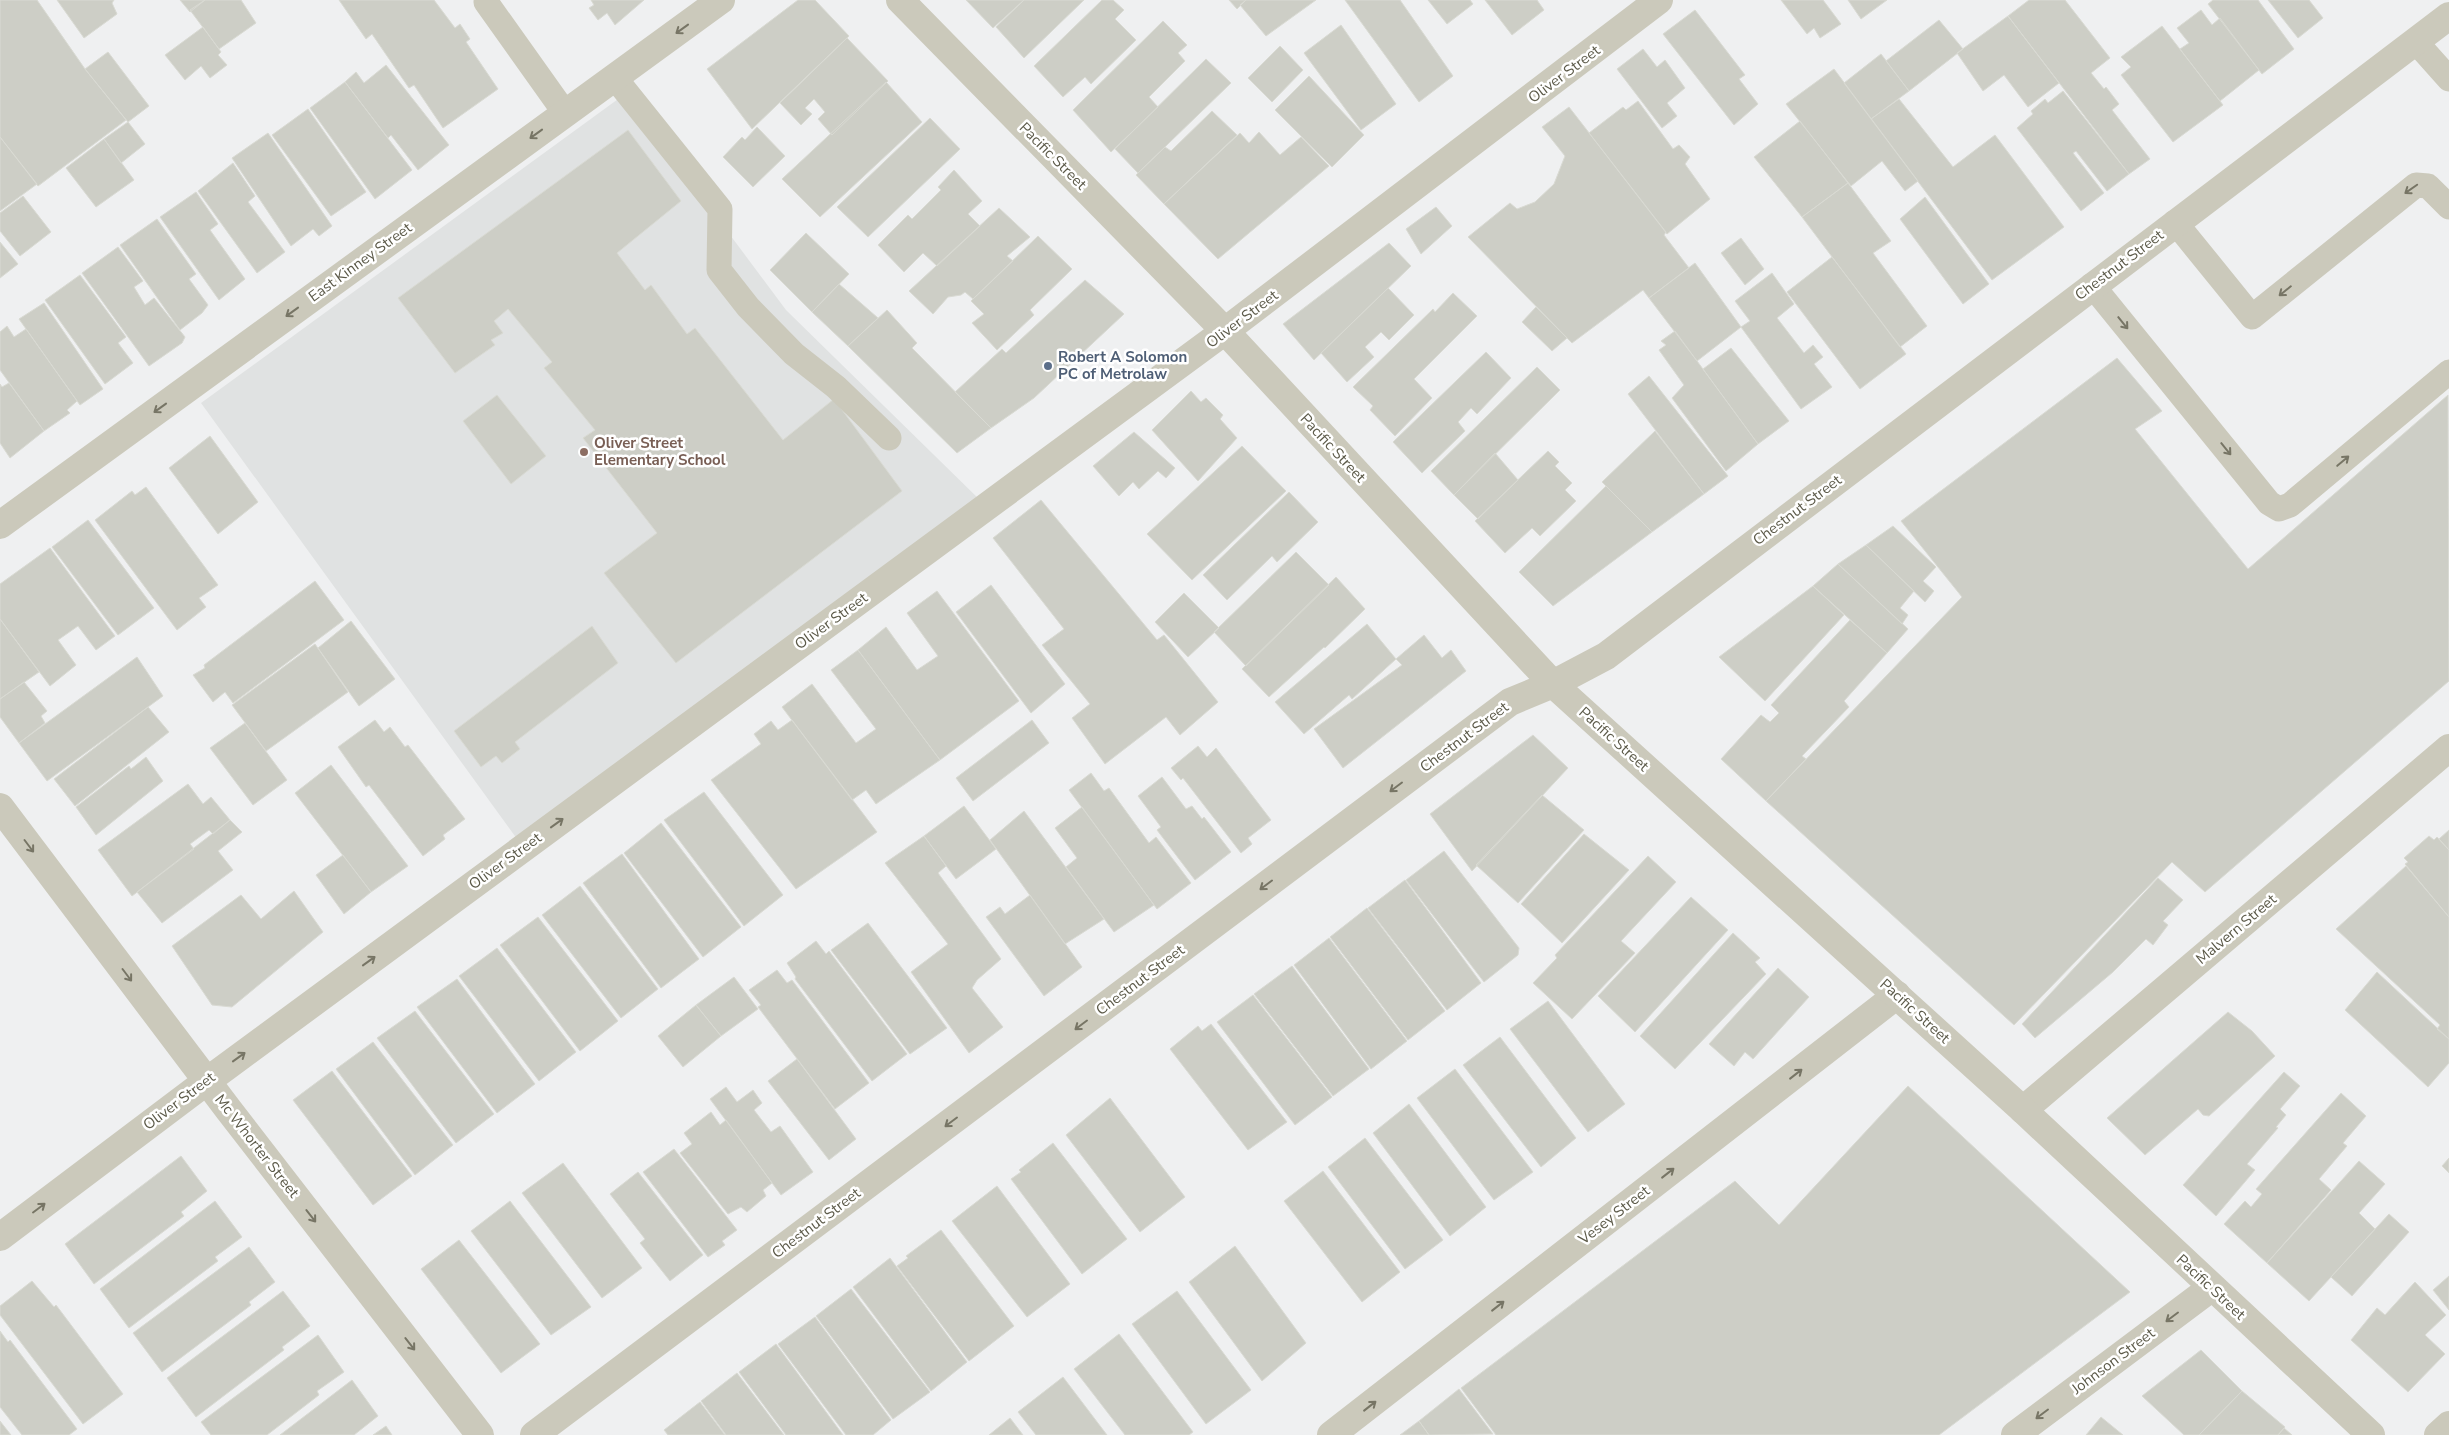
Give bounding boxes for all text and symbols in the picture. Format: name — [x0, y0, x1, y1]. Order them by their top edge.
one-way arrow — [675, 24, 689, 34]
street label: Oliver Street — [1524, 40, 1605, 108]
street label: Pacific Street — [1015, 118, 1092, 195]
one-way arrow — [529, 129, 543, 139]
one-way arrow — [2404, 184, 2418, 194]
street label: East Kinney Street — [304, 217, 416, 306]
street label: Chestnut Street — [2071, 225, 2168, 305]
street label: Oliver Street — [1202, 285, 1283, 353]
one-way arrow — [2278, 285, 2291, 296]
one-way arrow — [285, 307, 299, 317]
one-way arrow — [2118, 317, 2129, 330]
place label: Robert A Solomon PC of Metrolaw — [1058, 347, 1187, 384]
marker: Robert A Solomon PC of Metrolaw — [1042, 360, 1054, 372]
one-way arrow — [153, 403, 167, 413]
street label: Pacific Street — [1296, 409, 1371, 487]
place label: Oliver Street Elementary School — [594, 433, 726, 470]
one-way arrow — [2220, 443, 2231, 456]
marker: Oliver Street Elementary School — [578, 446, 590, 458]
one-way arrow — [2336, 455, 2349, 466]
street label: Chestnut Street — [1749, 470, 1846, 550]
street label: Oliver Street — [791, 587, 872, 654]
street label: Chestnut Street — [1416, 697, 1513, 777]
street label: Pacific Street — [1575, 702, 1654, 776]
one-way arrow — [1390, 782, 1403, 793]
one-way arrow — [550, 818, 564, 828]
street label: Oliver Street — [465, 827, 546, 894]
one-way arrow — [24, 839, 35, 852]
one-way arrow — [1259, 880, 1273, 890]
street label: Malvern Street — [2192, 889, 2281, 969]
street label: Chestnut Street — [1092, 940, 1189, 1020]
one-way arrow — [362, 956, 376, 966]
one-way arrow — [122, 968, 132, 982]
street label: Pacific Street — [1876, 974, 1955, 1048]
one-way arrow — [1075, 1019, 1088, 1030]
one-way arrow — [232, 1052, 246, 1062]
street label: Oliver Street — [139, 1067, 220, 1135]
one-way arrow — [1789, 1068, 1802, 1079]
street label: Mc Whorter Street — [210, 1090, 304, 1202]
one-way arrow — [944, 1117, 958, 1127]
one-way arrow — [1661, 1168, 1674, 1179]
street label: Vesey Street — [1574, 1180, 1654, 1250]
street label: Chestnut Street — [768, 1183, 865, 1263]
one-way arrow — [32, 1202, 45, 1213]
one-way arrow — [305, 1209, 316, 1222]
street label: Pacific Street — [2172, 1250, 2250, 1325]
one-way arrow — [1491, 1300, 1504, 1311]
one-way arrow — [2165, 1312, 2179, 1322]
street label: Johnson Street — [2067, 1323, 2159, 1399]
one-way arrow — [404, 1338, 415, 1351]
one-way arrow — [1363, 1400, 1376, 1411]
one-way arrow — [2036, 1409, 2049, 1420]

